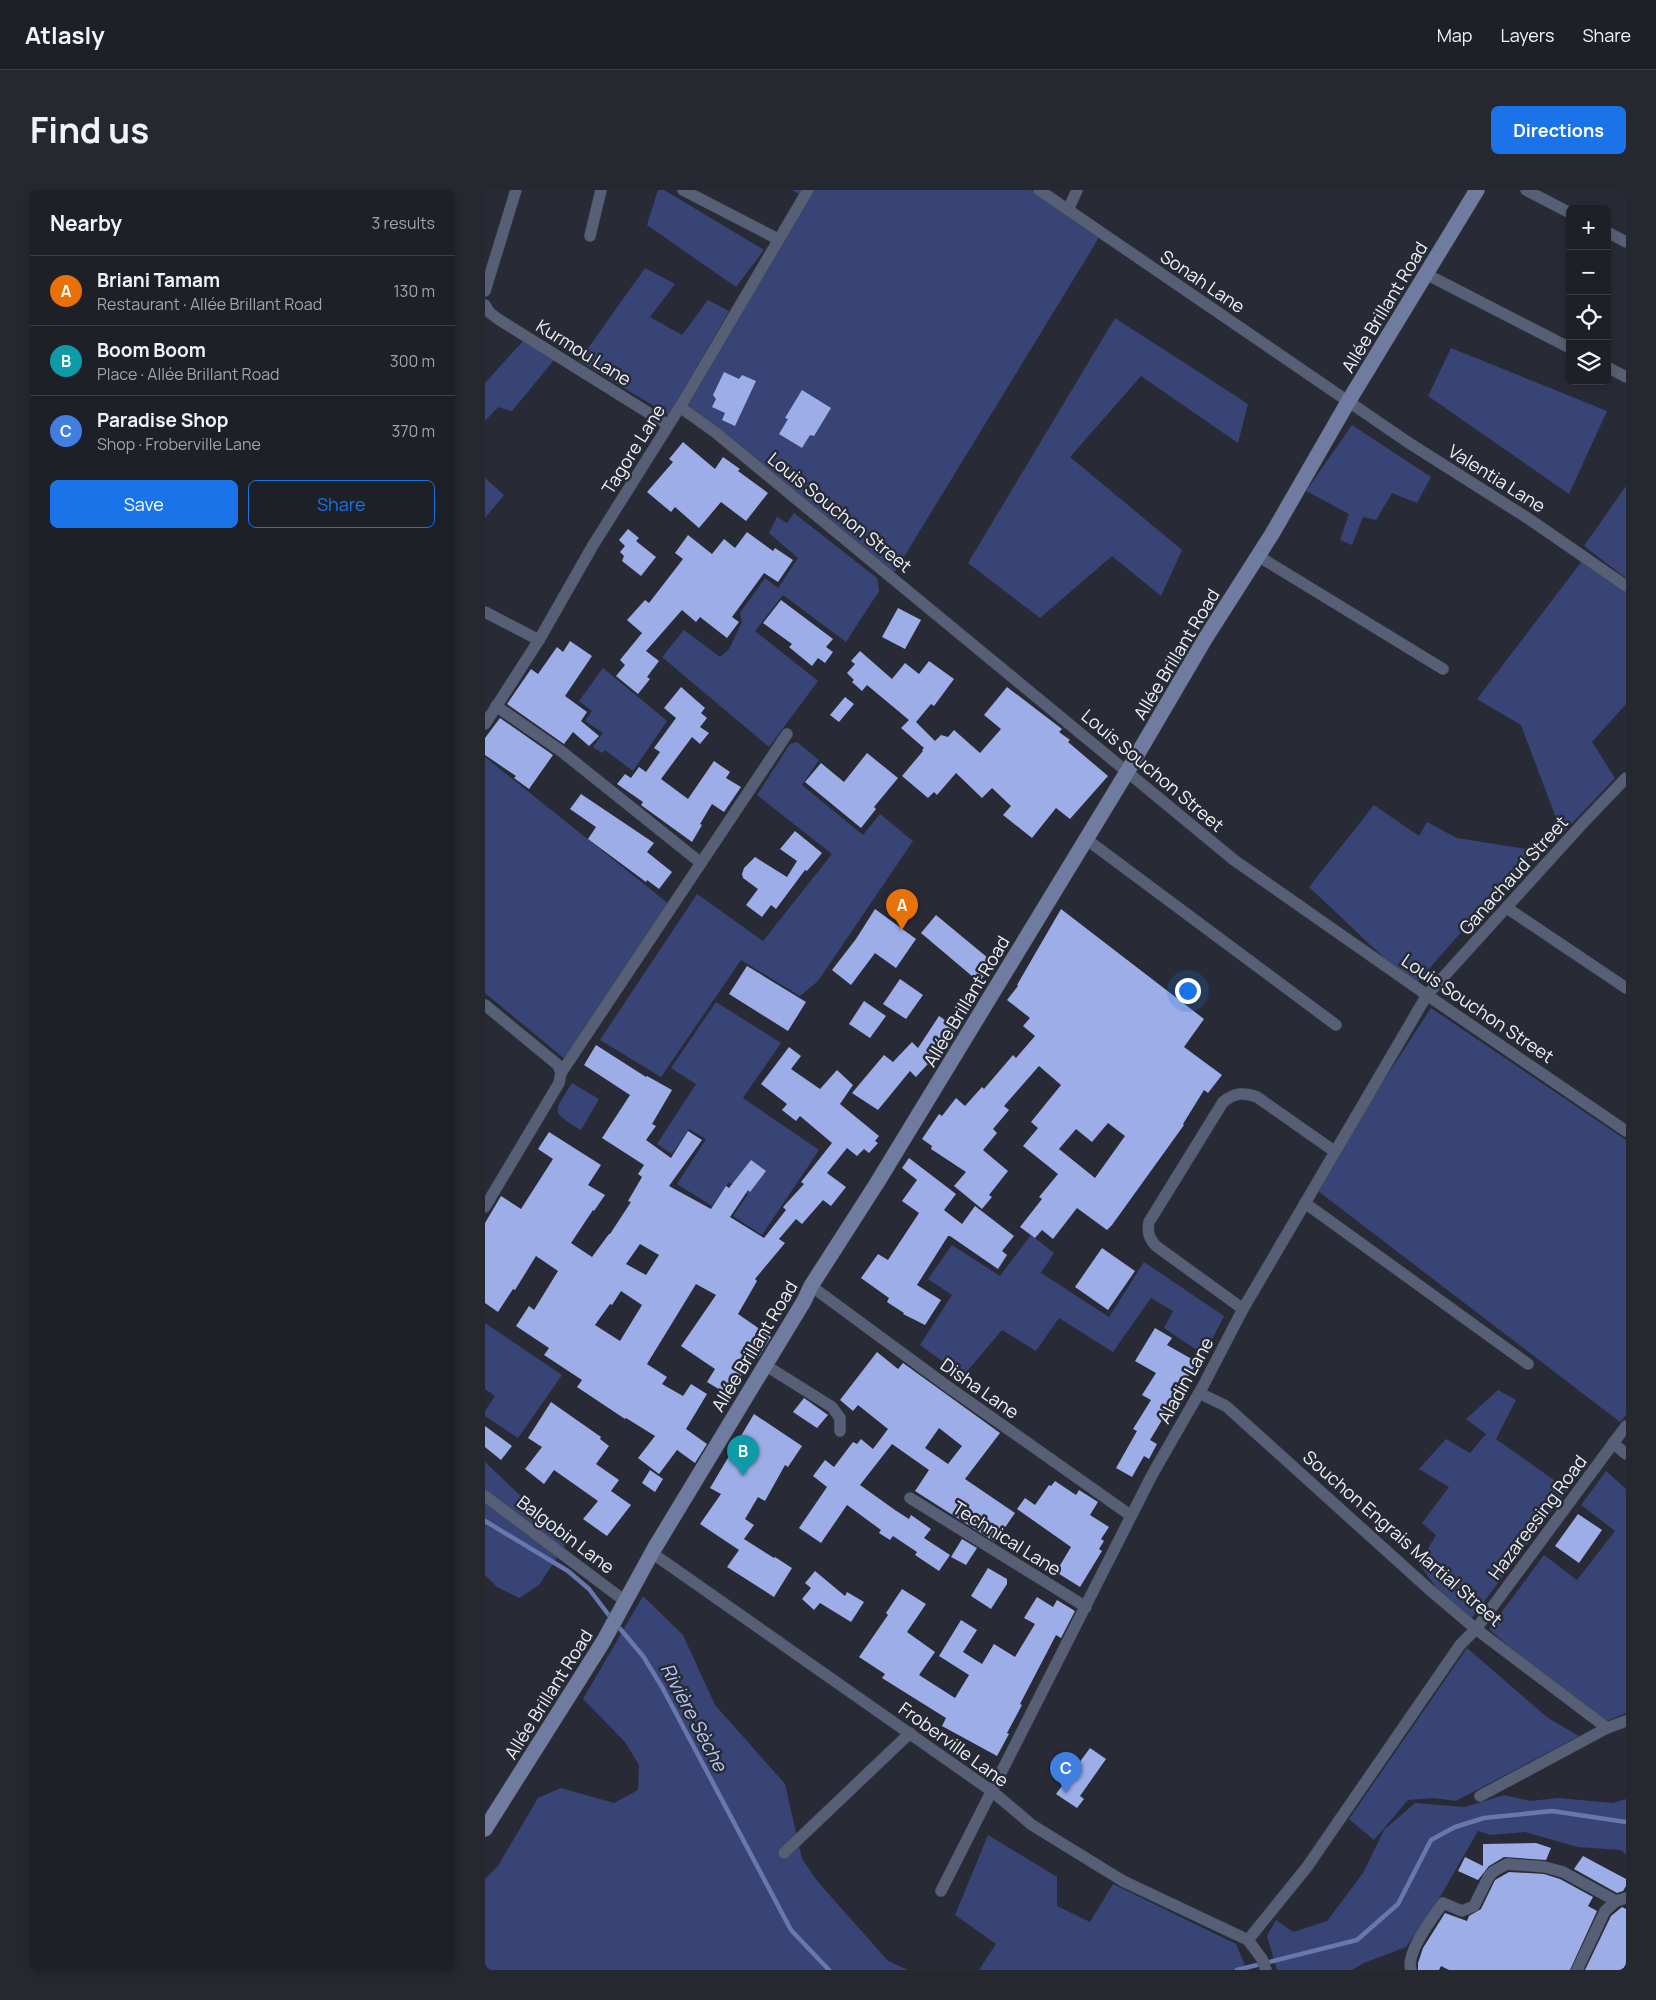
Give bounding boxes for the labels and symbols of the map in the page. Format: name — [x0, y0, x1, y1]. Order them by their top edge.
street label: Allée Brillant Road — [1335, 237, 1433, 377]
street label: Sonah Lane — [1156, 244, 1250, 318]
street label: Kurmou Lane — [532, 313, 636, 391]
street label: Tagore Lane — [596, 400, 670, 498]
street label: Valentia Lane — [1444, 439, 1550, 517]
street label: Louis Souchon Street — [763, 446, 917, 578]
street label: Allée Brillant Road — [1127, 584, 1225, 724]
street label: Louis Souchon Street — [1077, 703, 1229, 837]
street label: Ganachaud Street — [1453, 811, 1573, 939]
pin: A — [886, 889, 918, 930]
street label: Allée Brillant Road — [917, 931, 1015, 1071]
street label: Louis Souchon Street — [1397, 948, 1559, 1068]
your location — [1175, 978, 1201, 1004]
street label: Allée Brillant Road — [705, 1276, 803, 1416]
street label: Aladin Lane — [1151, 1333, 1219, 1427]
street label: Disha Lane — [936, 1352, 1024, 1424]
pin: B — [727, 1435, 759, 1476]
street label: Souchon Engrais Martial Street — [1298, 1445, 1508, 1631]
street label: Hazareesing Road — [1482, 1450, 1592, 1584]
street label: Balgobin Lane — [512, 1489, 620, 1579]
street label: Technical Lane — [948, 1495, 1066, 1581]
street label: Allée Brillant Road — [498, 1625, 598, 1763]
water label: Rivière Sèche — [655, 1658, 734, 1777]
street label: Froberville Lane — [894, 1696, 1014, 1792]
pin: C — [1050, 1752, 1082, 1793]

